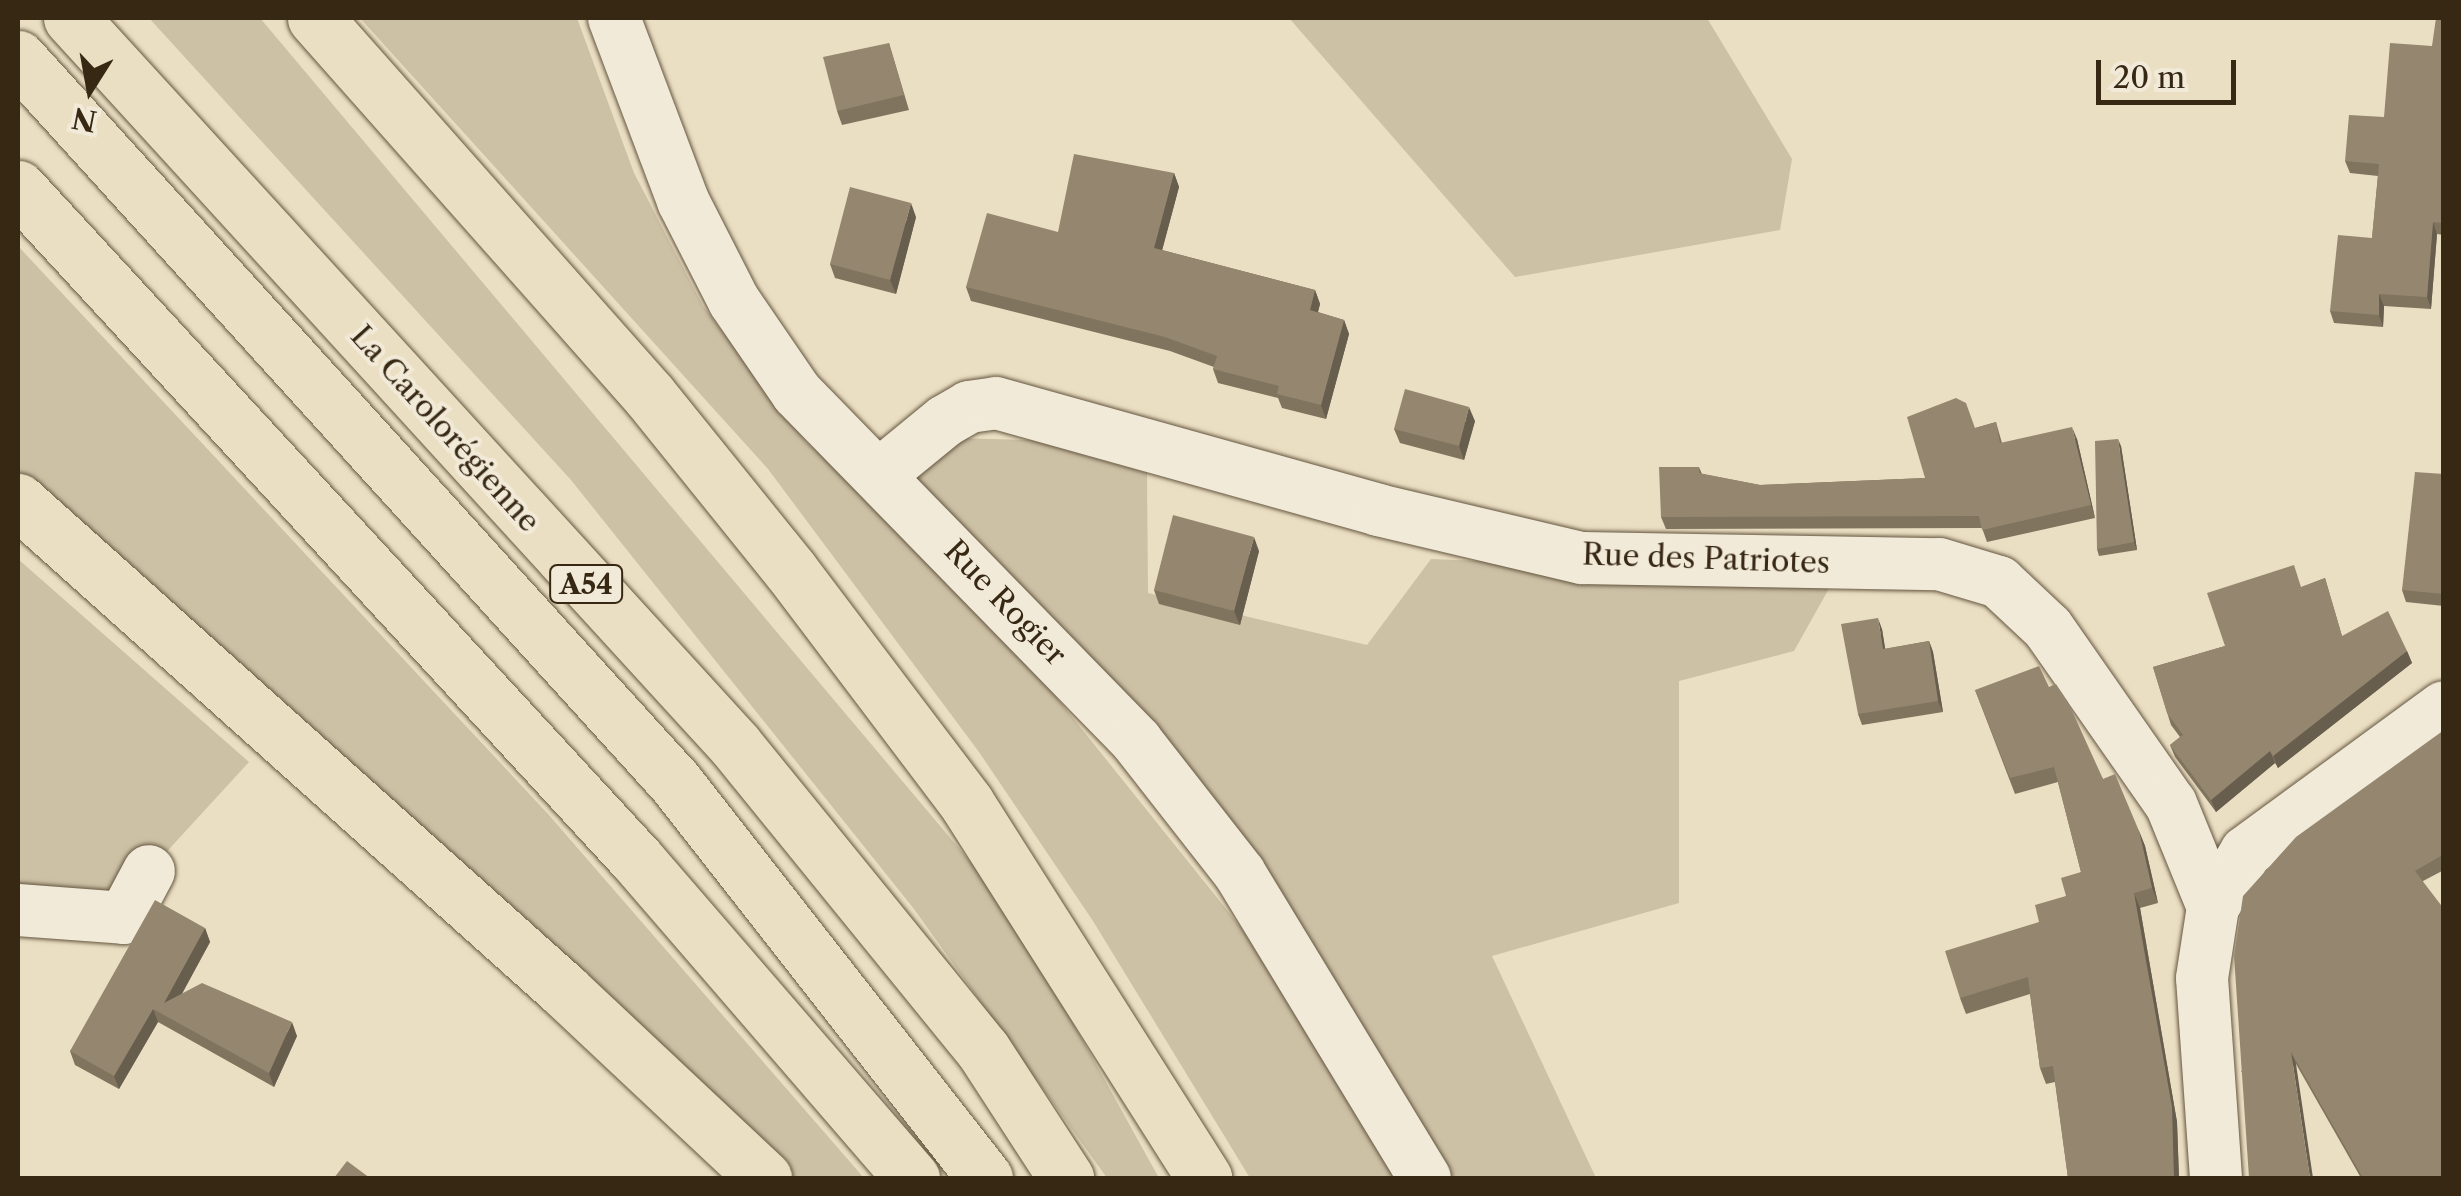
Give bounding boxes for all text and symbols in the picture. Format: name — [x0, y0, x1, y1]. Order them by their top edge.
north arrow — [40, 40, 140, 140]
scale bar — [2101, 40, 2241, 102]
text: 20 m — [2113, 59, 2185, 96]
text: N — [69, 100, 99, 138]
street label: La Carolorégienne — [343, 318, 547, 540]
street label: Rue Rogier — [937, 533, 1073, 673]
street label: Rue des Patriotes — [1582, 537, 1830, 581]
road number: A54 — [548, 561, 624, 607]

